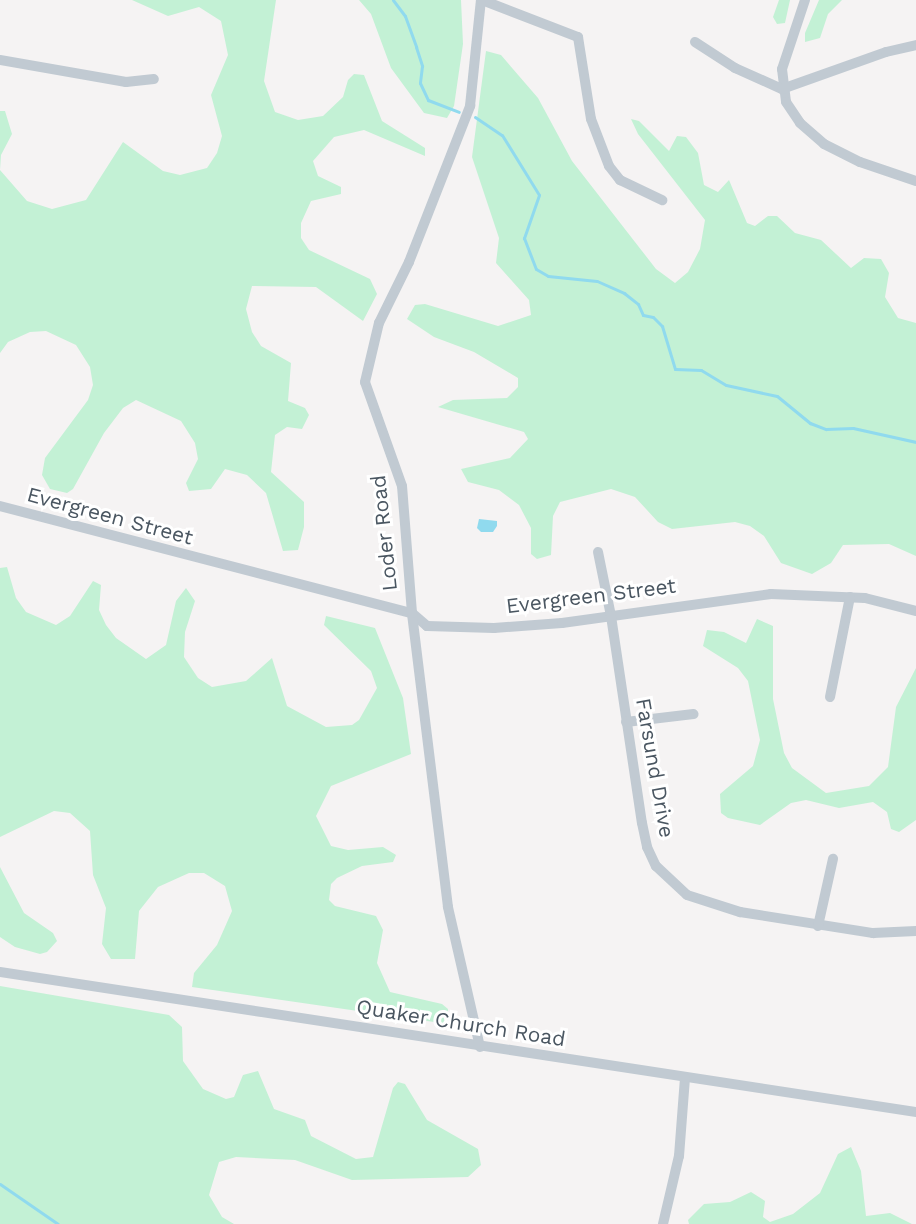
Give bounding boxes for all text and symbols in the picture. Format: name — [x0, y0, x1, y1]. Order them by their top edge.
street label: Loder Road — [365, 473, 403, 593]
street label: Evergreen Street — [24, 482, 196, 550]
street label: Evergreen Street — [505, 573, 677, 619]
street label: Farsund Drive — [630, 696, 680, 840]
street label: Quaker Church Road — [354, 994, 568, 1052]

